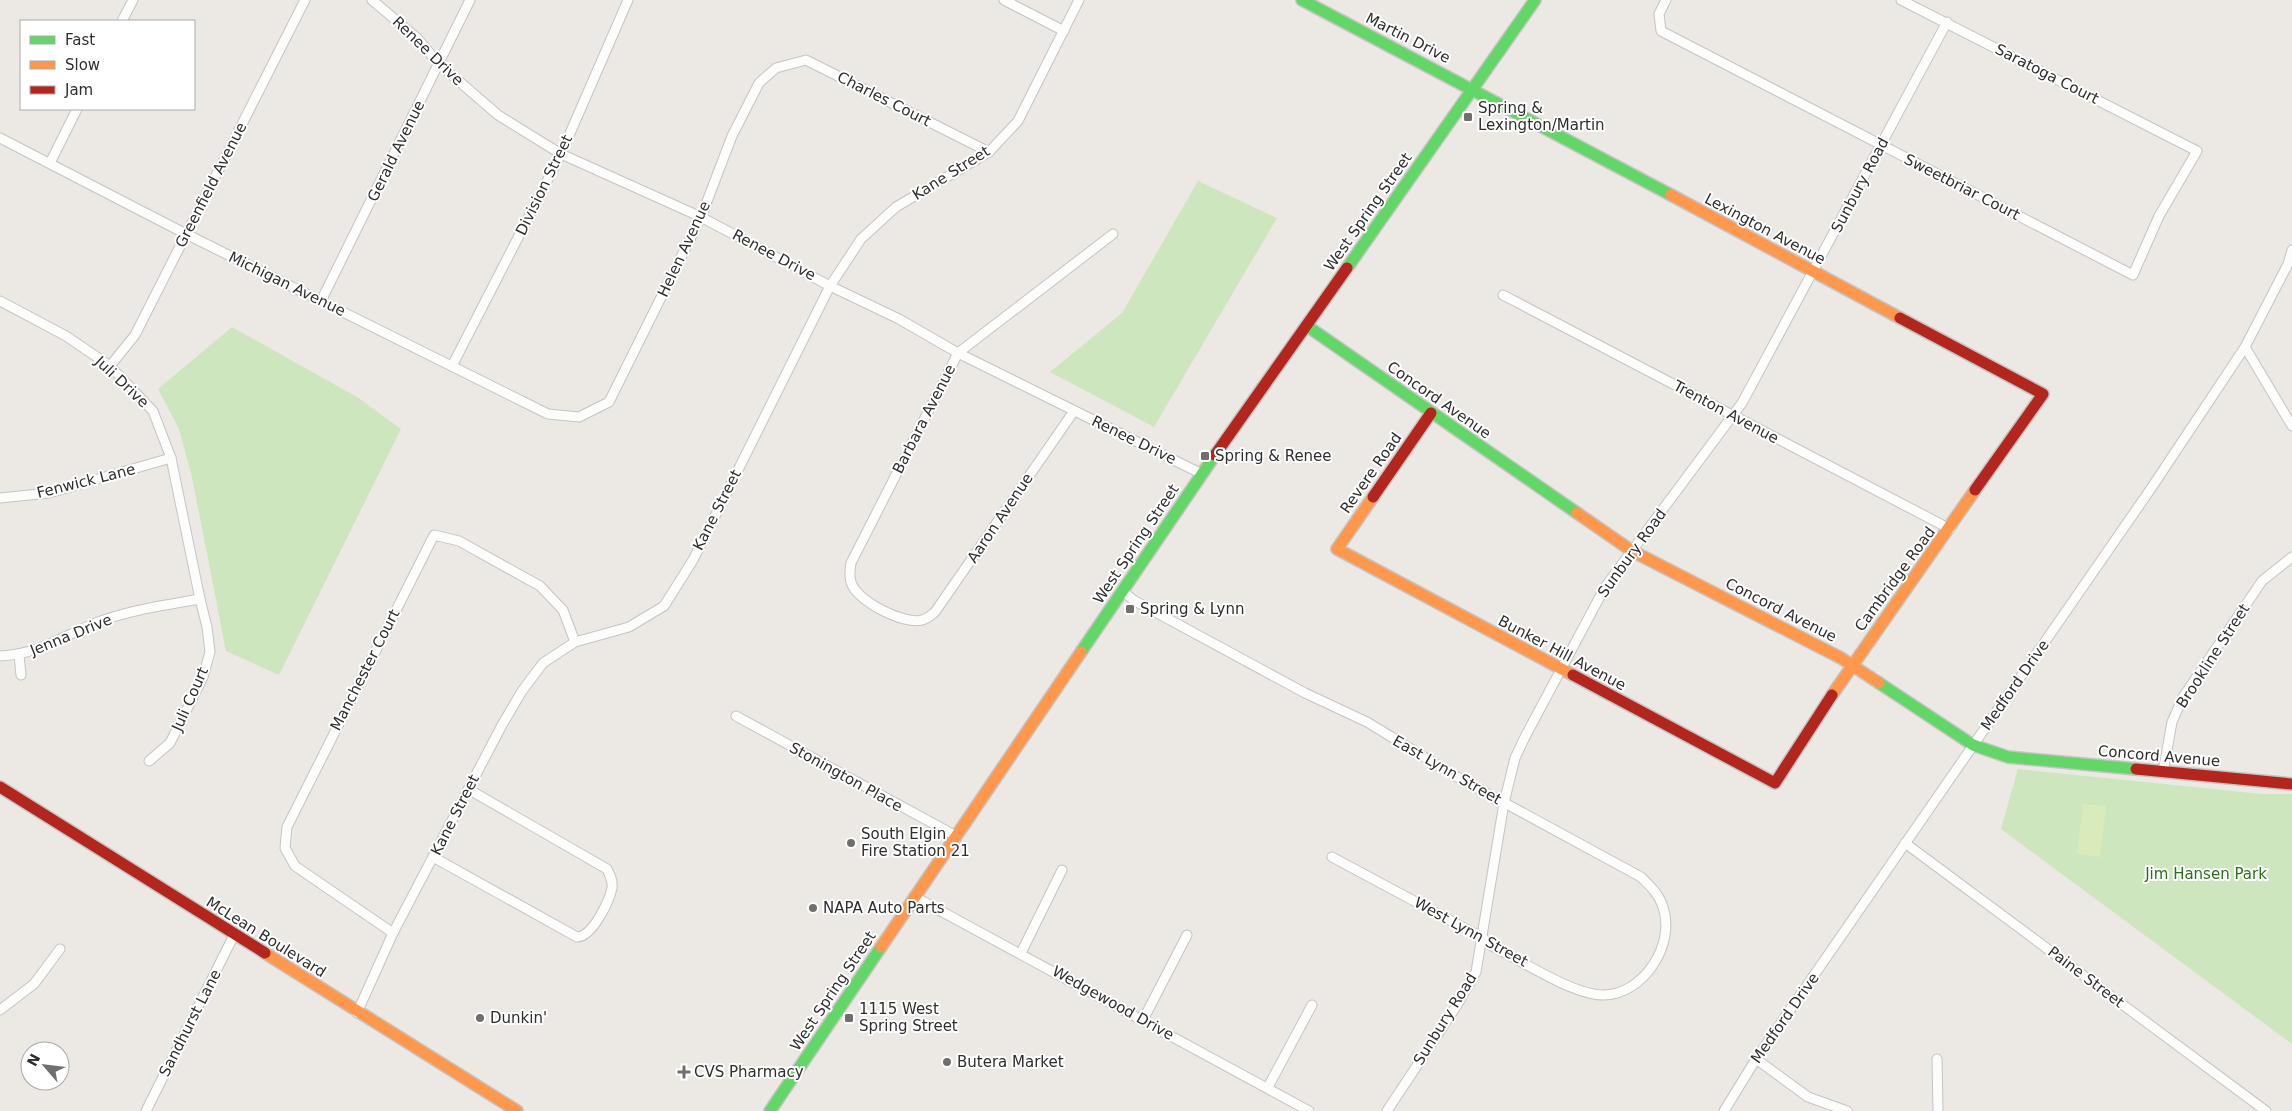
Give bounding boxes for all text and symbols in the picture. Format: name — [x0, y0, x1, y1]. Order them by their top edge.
street label: Martin Drive — [1363, 9, 1453, 67]
street label: Renee Drive — [389, 13, 467, 89]
legend — [20, 20, 195, 110]
text: Fast — [65, 31, 95, 49]
street label: Saratoga Court — [1992, 40, 2102, 108]
text: Slow — [65, 56, 100, 74]
street label: Charles Court — [834, 68, 934, 130]
text: Jam — [64, 81, 93, 99]
street label: Gerald Avenue — [364, 97, 428, 205]
place label: Spring & Lexington/Martin — [1478, 99, 1605, 134]
marker: Spring & Lexington/Martin — [1462, 111, 1474, 123]
street label: Greenfield Avenue — [172, 119, 250, 251]
street label: Division Street — [512, 132, 576, 238]
street label: Sunbury Road — [1827, 134, 1893, 236]
street label: Kane Street — [909, 142, 993, 204]
street label: West Spring Street — [1320, 149, 1416, 275]
street label: Sweetbriar Court — [1901, 150, 2023, 224]
street label: Lexington Avenue — [1702, 190, 1828, 268]
street label: Helen Avenue — [654, 198, 714, 300]
street label: Renee Drive — [729, 226, 819, 284]
street label: Michigan Avenue — [226, 248, 348, 320]
street label: Juli Drive — [91, 352, 153, 411]
street label: Concord Avenue — [1384, 357, 1494, 443]
street label: Barbara Avenue — [889, 361, 959, 477]
street label: Trenton Avenue — [1669, 376, 1782, 447]
street label: Renee Drive — [1089, 412, 1179, 468]
street label: Revere Road — [1337, 429, 1405, 517]
place label: Spring & Renee — [1215, 447, 1332, 465]
marker: Spring & Renee — [1199, 450, 1211, 462]
street label: Fenwick Lane — [35, 460, 137, 502]
street label: Kane Street — [689, 467, 745, 553]
street label: Aaron Avenue — [963, 470, 1037, 566]
street label: West Spring Street — [1089, 481, 1183, 607]
street label: Sunbury Road — [1594, 505, 1670, 601]
street label: Cambridge Road — [1851, 523, 1939, 635]
street label: Concord Avenue — [1722, 574, 1840, 646]
place label: Spring & Lynn — [1140, 600, 1245, 618]
street label: Brookline Street — [2173, 600, 2253, 711]
marker: Spring & Lynn — [1124, 603, 1136, 615]
street label: Manchester Court — [327, 606, 403, 734]
street label: Jenna Drive — [27, 610, 115, 660]
street label: Bunker Hill Avenue — [1495, 612, 1629, 694]
street label: Medford Drive — [1977, 636, 2053, 734]
street label: Juli Court — [167, 664, 212, 735]
street label: East Lynn Street — [1390, 732, 1505, 808]
street label: Stonington Place — [786, 738, 906, 816]
street label: Concord Avenue — [2097, 742, 2221, 770]
street label: Kane Street — [427, 772, 483, 858]
place label: South Elgin Fire Station 21 — [861, 825, 970, 860]
marker: South Elgin Fire Station 21 — [845, 837, 857, 849]
park label: Jim Hansen Park — [2144, 865, 2267, 883]
street label: McLean Boulevard — [203, 893, 329, 981]
street label: West Lynn Street — [1411, 893, 1531, 971]
place label: NAPA Auto Parts — [823, 899, 945, 917]
marker: NAPA Auto Parts — [807, 902, 819, 914]
street label: West Spring Street — [786, 928, 880, 1054]
street label: Paine Street — [2044, 942, 2128, 1012]
street label: Wedgewood Drive — [1049, 962, 1177, 1044]
street label: Sandhurst Lane — [155, 966, 225, 1080]
street label: Medford Drive — [1747, 969, 1823, 1067]
street label: Sunbury Road — [1410, 970, 1480, 1068]
place label: 1115 West Spring Street — [859, 1000, 958, 1035]
place label: Dunkin' — [490, 1009, 547, 1027]
marker: Dunkin' — [474, 1012, 486, 1024]
marker: 1115 West Spring Street — [843, 1012, 855, 1024]
north arrow — [20, 1041, 70, 1091]
text: N — [24, 1051, 43, 1069]
place label: Butera Market — [957, 1053, 1064, 1071]
marker: Butera Market — [941, 1056, 953, 1068]
place label: CVS Pharmacy — [694, 1063, 804, 1081]
marker: CVS Pharmacy — [678, 1066, 690, 1078]

